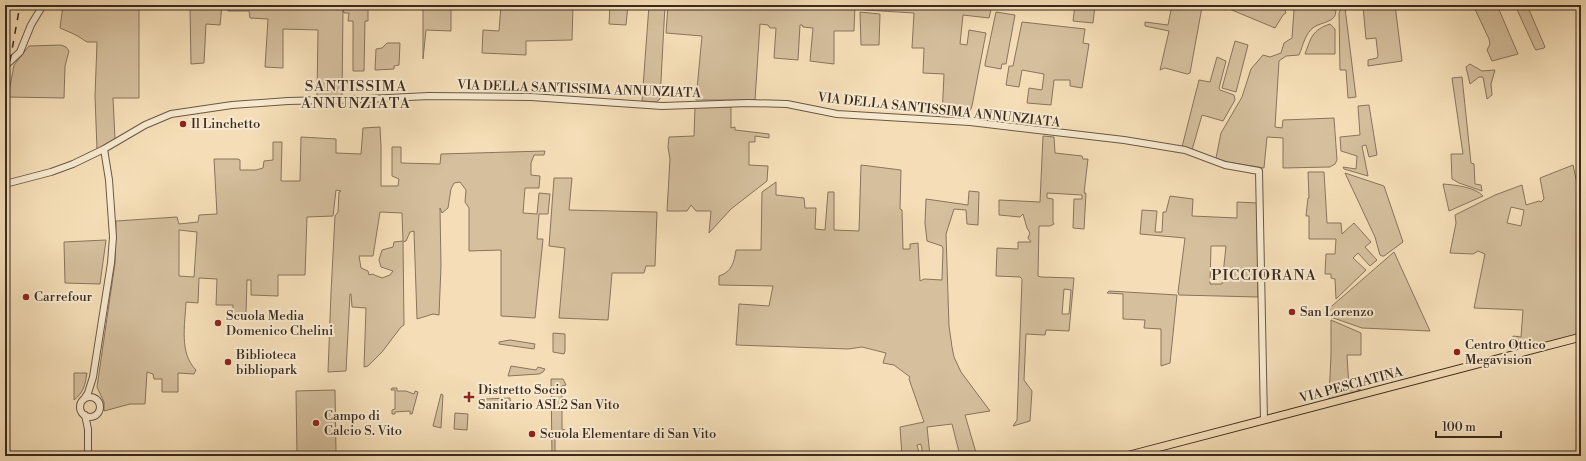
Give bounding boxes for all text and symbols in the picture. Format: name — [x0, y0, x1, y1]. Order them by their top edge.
district label: SANTISSIMA ANNUNZIATA — [300, 77, 411, 113]
street label: VIA DELLA SANTISSIMA ANNUNZIATA — [456, 77, 702, 101]
street label: VIA DELLA SANTISSIMA ANNUNZIATA — [816, 89, 1062, 131]
place label: Il Linchetto — [191, 116, 260, 132]
marker: Il Linchetto — [178, 119, 188, 129]
district label: PICCIORANA — [1211, 266, 1317, 285]
place label: Carrefour — [34, 289, 93, 305]
marker: Carrefour — [21, 292, 31, 302]
place label: San Lorenzo — [1300, 304, 1374, 320]
marker: San Lorenzo — [1287, 307, 1297, 317]
place label: Scuola Media Domenico Chelini — [226, 308, 333, 339]
marker: Scuola Media Domenico Chelini — [213, 318, 223, 328]
place label: Centro Ottico Megavision — [1465, 337, 1546, 368]
place label: Biblioteca bibliopark — [235, 347, 298, 378]
marker: Centro Ottico Megavision — [1452, 347, 1462, 357]
marker: Biblioteca bibliopark — [223, 357, 233, 367]
street label: VIA PESCIATINA — [1297, 363, 1405, 407]
place label: Distretto Socio Sanitario ASL2 San Vito — [478, 382, 619, 413]
marker: Distretto Socio Sanitario ASL2 San Vito — [463, 391, 475, 403]
place label: Campo di Calcio S. Vito — [324, 408, 402, 439]
scale bar — [1436, 413, 1501, 439]
marker: Campo di Calcio S. Vito — [311, 418, 321, 428]
text: 100 m — [1442, 420, 1476, 435]
place label: Scuola Elementare di San Vito — [540, 426, 716, 442]
marker: Scuola Elementare di San Vito — [527, 429, 537, 439]

